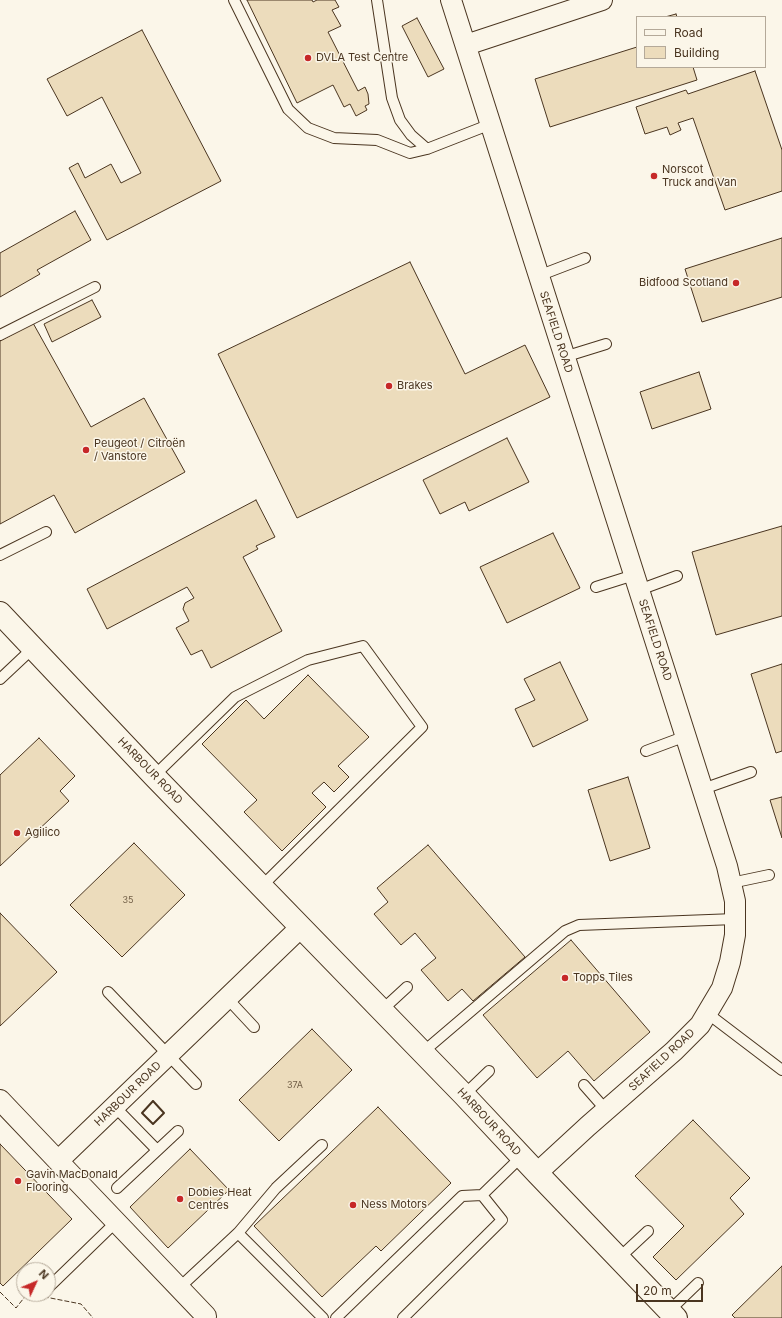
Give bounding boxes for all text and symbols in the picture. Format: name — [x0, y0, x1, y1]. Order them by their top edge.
legend — [636, 16, 766, 68]
text: Road — [674, 25, 703, 40]
text: Building — [674, 45, 719, 60]
place label: DVLA Test Centre — [316, 51, 408, 65]
marker: DVLA Test Centre — [303, 53, 313, 63]
place label: Norscot Truck and Van — [662, 163, 737, 189]
marker: Norscot Truck and Van — [649, 171, 659, 181]
place label: Bidfood Scotland — [639, 276, 728, 290]
marker: Bidfood Scotland — [731, 278, 741, 288]
street label: SEAFIELD ROAD — [537, 289, 575, 375]
place label: Brakes — [397, 379, 433, 393]
marker: Brakes — [384, 381, 394, 391]
place label: Peugeot / Citroën / Vanstore — [94, 437, 185, 463]
marker: Peugeot / Citroën / Vanstore — [81, 445, 91, 455]
street label: SEAFIELD ROAD — [636, 597, 674, 683]
street label: HARBOUR ROAD — [115, 735, 185, 807]
place label: Agilico — [25, 826, 60, 840]
marker: Agilico — [12, 828, 22, 838]
house number: 35 — [122, 895, 134, 905]
place label: Topps Tiles — [573, 971, 633, 985]
marker: Topps Tiles — [560, 973, 570, 983]
street label: SEAFIELD ROAD — [626, 1026, 698, 1094]
street label: HARBOUR ROAD — [92, 1059, 164, 1129]
house number: 37A — [287, 1080, 303, 1090]
street label: HARBOUR ROAD — [454, 1086, 524, 1158]
place label: Gavin MacDonald Flooring — [26, 1168, 118, 1194]
marker: Gavin MacDonald Flooring — [13, 1176, 23, 1186]
place label: Dobies Heat Centres — [188, 1186, 252, 1212]
marker: Dobies Heat Centres — [175, 1194, 185, 1204]
place label: Ness Motors — [361, 1198, 427, 1212]
marker: Ness Motors — [348, 1200, 358, 1210]
north arrow — [16, 1262, 56, 1302]
text: N — [36, 1266, 52, 1282]
scale bar — [638, 1276, 705, 1302]
text: 20 m — [643, 1283, 672, 1298]

